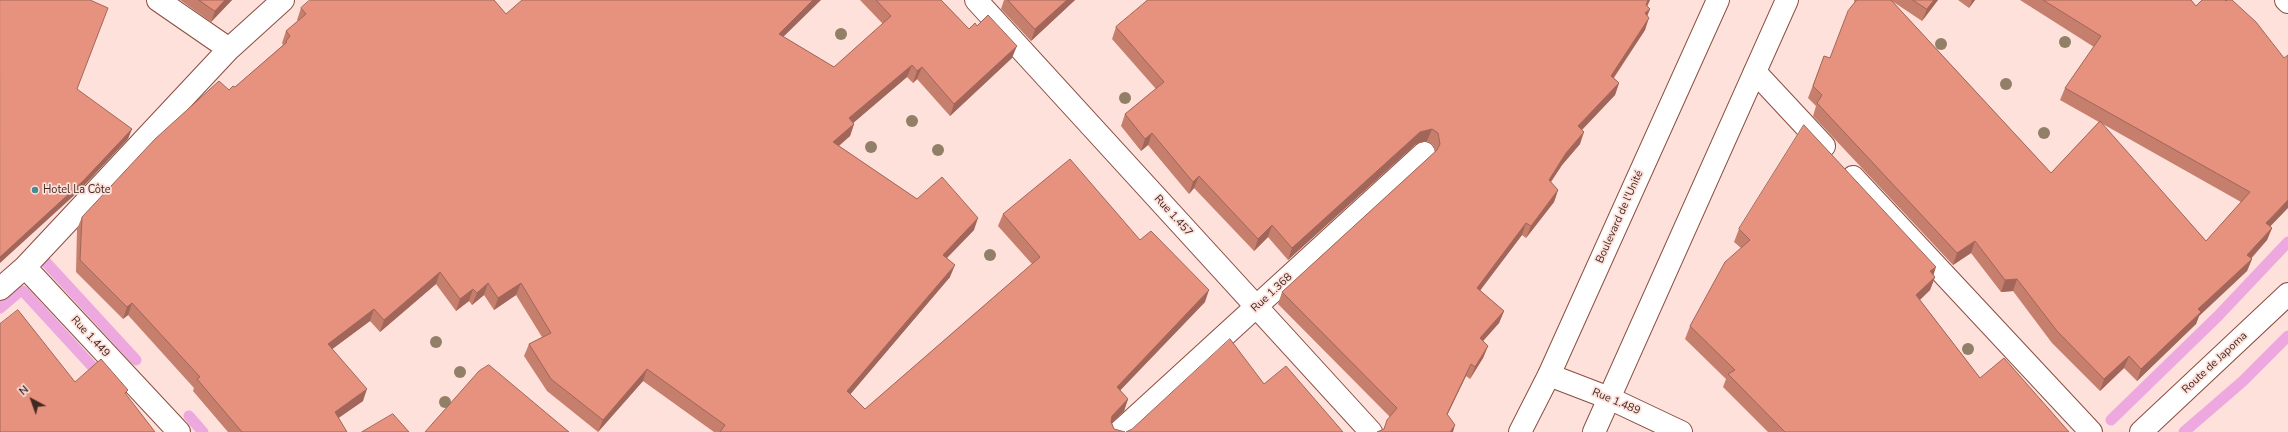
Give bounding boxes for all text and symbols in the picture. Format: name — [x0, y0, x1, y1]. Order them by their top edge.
street label: Boulevard de l'Unité — [1594, 169, 1646, 265]
place label: Hotel La Côte — [43, 183, 111, 197]
marker: Hotel La Côte — [30, 185, 40, 195]
street label: Rue 1.457 — [1151, 193, 1195, 239]
street label: Rue 1.368 — [1249, 271, 1295, 315]
street label: Rue 1.449 — [68, 314, 112, 360]
street label: Route de Japoma — [2180, 329, 2250, 397]
north arrow — [12, 380, 52, 420]
text: N — [16, 382, 32, 399]
street label: Rue 1.489 — [1590, 386, 1642, 418]

